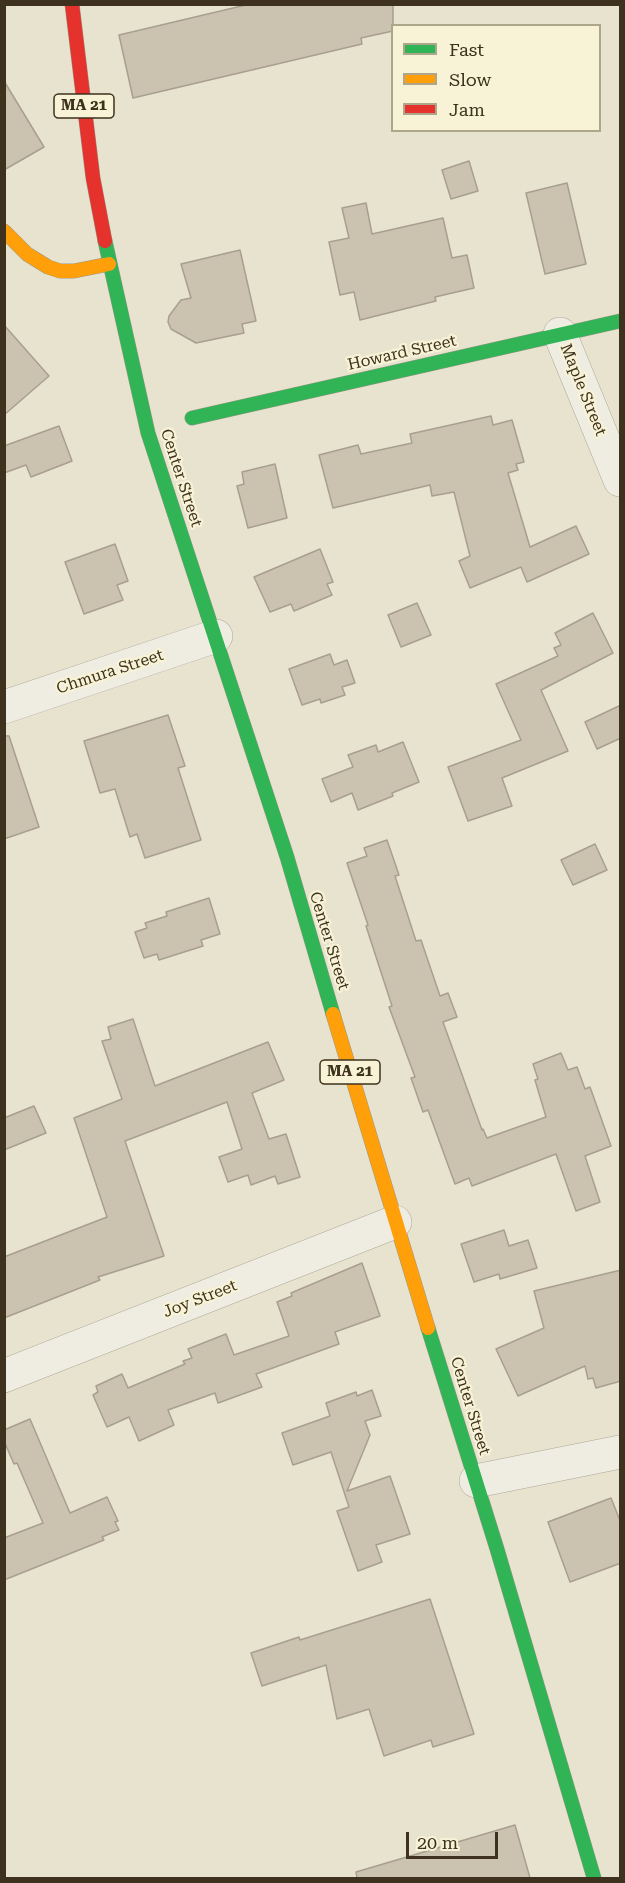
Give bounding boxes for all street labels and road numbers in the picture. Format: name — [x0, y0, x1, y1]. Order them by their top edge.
road number: MA 21 — [54, 94, 114, 118]
street label: Howard Street — [346, 331, 458, 375]
street label: Maple Street — [556, 341, 610, 439]
street label: Center Street — [156, 427, 206, 529]
street label: Chmura Street — [54, 646, 166, 698]
street label: Center Street — [305, 890, 353, 992]
road number: MA 21 — [320, 1060, 380, 1084]
street label: Joy Street — [160, 1276, 240, 1322]
street label: Center Street — [446, 1355, 494, 1457]

